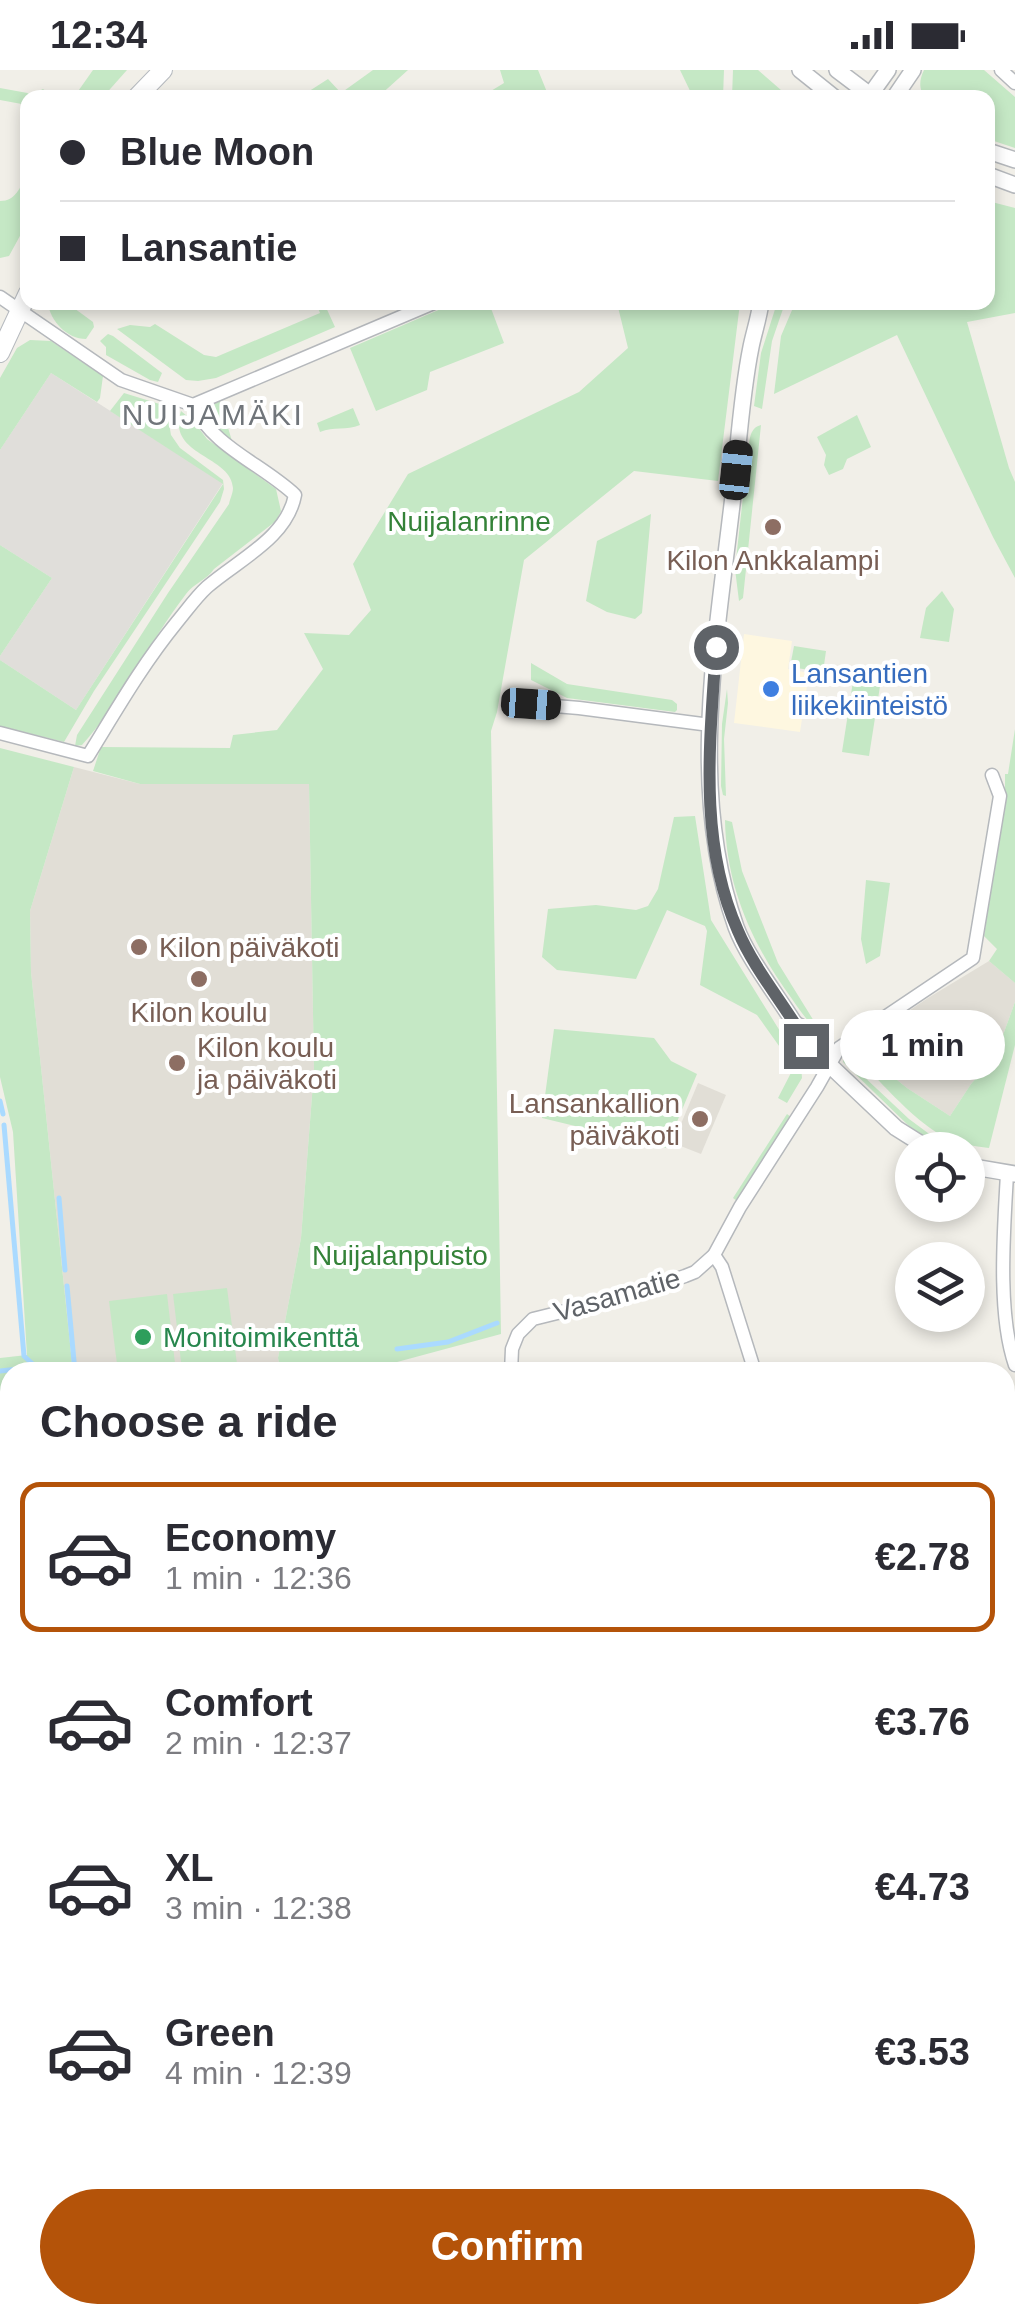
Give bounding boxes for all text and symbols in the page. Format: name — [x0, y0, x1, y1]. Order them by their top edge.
text: 12:34 — [50, 14, 147, 56]
text: Blue Moon — [120, 131, 314, 173]
text: Lansantie — [120, 227, 297, 269]
district label: NUIJAMÄKI — [122, 398, 304, 431]
car — [718, 439, 754, 501]
park label: Nuijalanrinne — [387, 506, 551, 537]
marker: Kilon Ankkalampi — [762, 516, 784, 538]
place label: Kilon Ankkalampi — [666, 545, 880, 576]
route start — [694, 625, 739, 670]
place label: Lansantien liikekiinteistö — [791, 658, 948, 721]
marker: Lansantien liikekiinteistö — [760, 678, 782, 700]
car — [500, 687, 562, 721]
place label: Kilon päiväkoti — [159, 932, 340, 963]
marker: Kilon päiväkoti — [128, 936, 150, 958]
marker: Kilon koulu — [188, 968, 210, 990]
place label: Kilon koulu — [131, 997, 267, 1028]
callout: 1 min — [841, 1011, 1006, 1081]
route end — [784, 1024, 829, 1069]
text: 1 min — [881, 1027, 964, 1063]
place label: Kilon koulu ja päiväkoti — [196, 1032, 337, 1095]
marker: Kilon koulu ja päiväkoti — [166, 1052, 188, 1074]
place label: Lansankallion päiväkoti — [509, 1088, 680, 1151]
marker: Lansankallion päiväkoti — [689, 1108, 711, 1130]
map controls — [895, 1132, 985, 1332]
button: locate — [895, 1132, 985, 1222]
park label: Nuijalanpuisto — [312, 1240, 488, 1271]
button: layers — [895, 1242, 985, 1332]
street label: Vasamatie — [550, 1262, 684, 1328]
place label: Monitoimikenttä — [163, 1322, 360, 1353]
marker: Monitoimikenttä — [132, 1326, 154, 1348]
text: Choose a ride — [40, 1396, 338, 1447]
icon: car — [45, 1512, 135, 1602]
text: Economy — [165, 1517, 336, 1559]
text: €2.78 — [875, 1536, 970, 1578]
text: 1 min · 12:36 — [165, 1560, 352, 1596]
icon: car — [45, 1677, 135, 1767]
text: Comfort — [165, 1682, 313, 1724]
text: €3.76 — [875, 1701, 970, 1743]
text: 2 min · 12:37 — [165, 1725, 352, 1761]
icon: car — [45, 1842, 135, 1932]
text: XL — [165, 1847, 214, 1889]
text: €4.73 — [875, 1866, 970, 1908]
text: 3 min · 12:38 — [165, 1890, 352, 1926]
icon: car — [45, 2007, 135, 2097]
text: Green — [165, 2012, 275, 2054]
text: €3.53 — [875, 2031, 970, 2073]
text: 4 min · 12:39 — [165, 2055, 352, 2091]
button: Confirm — [40, 2189, 975, 2304]

